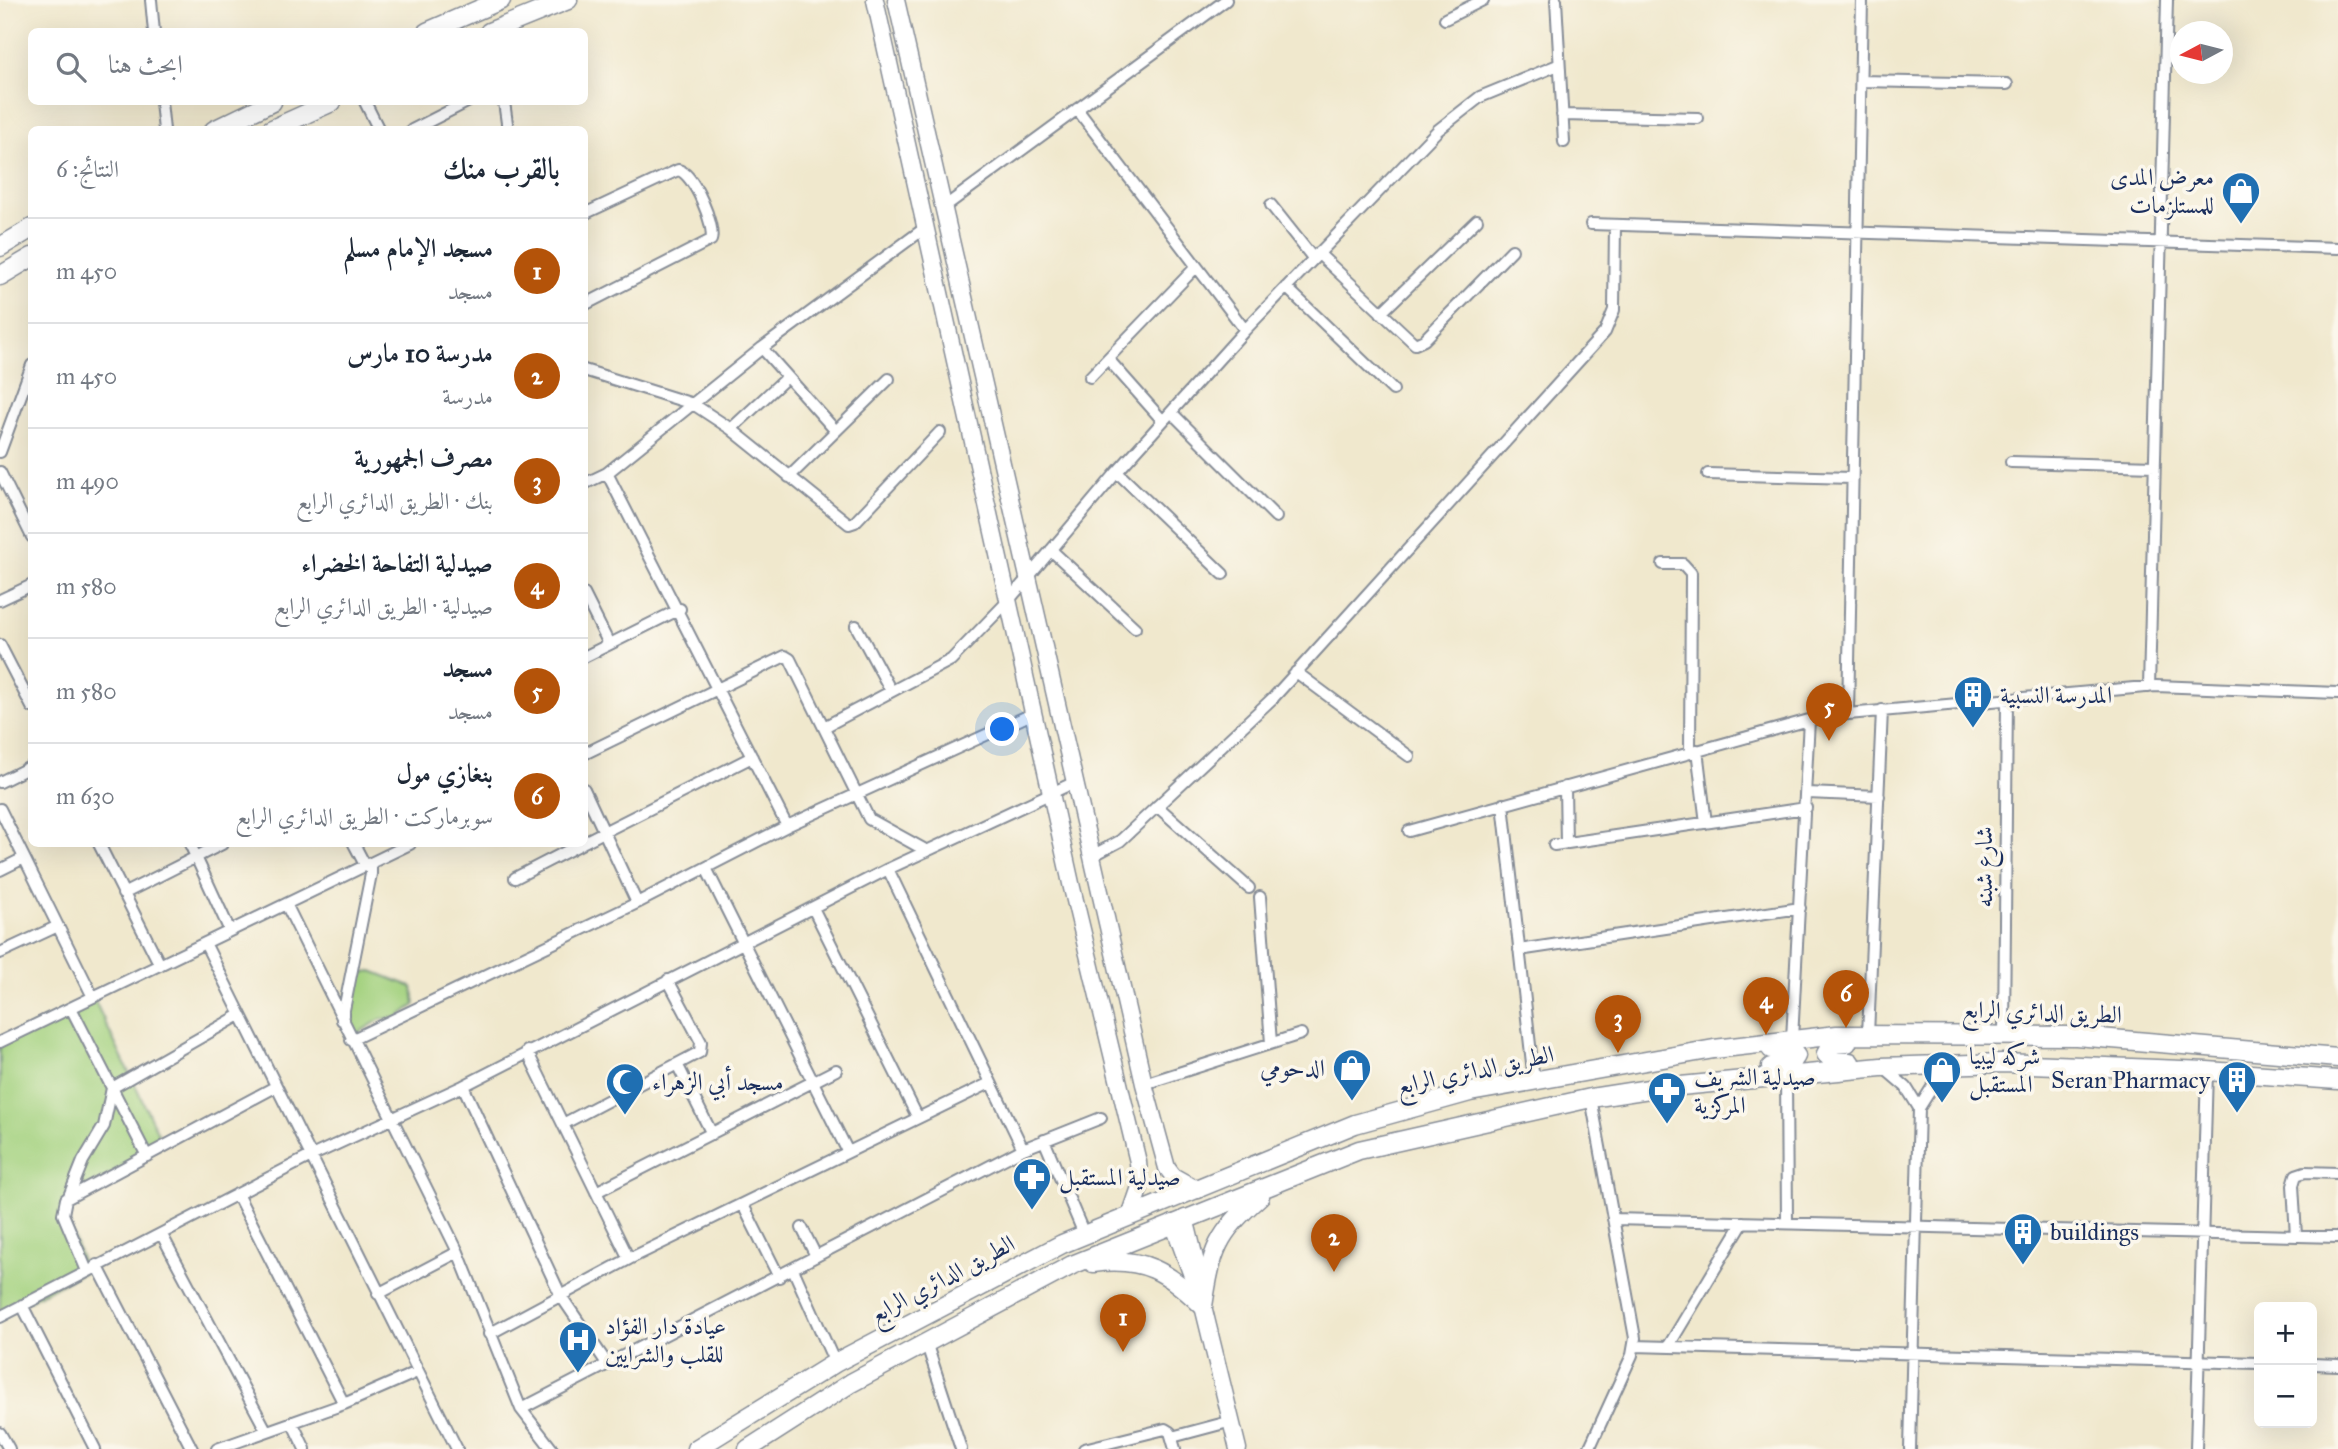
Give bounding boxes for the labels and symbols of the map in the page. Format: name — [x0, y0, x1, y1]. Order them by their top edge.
north arrow — [2170, 21, 2233, 84]
place label: معرض المدى للمستلزمات — [2110, 162, 2214, 220]
shop icon: معرض المدى للمستلزمات — [2220, 170, 2262, 225]
building icon: المدرسة النسبية — [1952, 674, 1994, 729]
place label: المدرسة النسبية — [2000, 680, 2112, 710]
pin: 5 — [1806, 683, 1852, 741]
your location — [985, 712, 1019, 746]
street label: شارع شبنه — [1969, 826, 2004, 908]
pin: 6 — [1823, 970, 1869, 1028]
pin: 4 — [1743, 977, 1789, 1035]
street label: الطريق الدائري الرابع — [1961, 994, 2123, 1037]
pin: 3 — [1595, 995, 1641, 1053]
street label: الطريق الدائري الرابع — [1394, 1039, 1558, 1108]
place label: شركه ليبيا المستقبل — [1969, 1041, 2040, 1101]
shop icon: الدحومي — [1331, 1047, 1373, 1102]
shop icon: شركه ليبيا المستقبل — [1921, 1049, 1963, 1104]
place label: الدحومي — [1260, 1053, 1325, 1087]
building icon: Seran Pharmacy — [2216, 1059, 2258, 1114]
mosque icon: مسجد أبي الزهراء — [604, 1061, 646, 1116]
place label: صيدلية الشريف المركزية — [1694, 1062, 1816, 1120]
place label: مسجد أبي الزهراء — [652, 1065, 784, 1101]
place label: Seran Pharmacy — [2051, 1065, 2211, 1095]
pharmacy icon: صيدلية الشريف المركزية — [1646, 1070, 1688, 1125]
pharmacy icon: صيدلية المستقبل — [1011, 1156, 1053, 1211]
place label: صيدلية المستقبل — [1059, 1162, 1181, 1194]
building icon: buildings — [2002, 1211, 2044, 1266]
pin: 2 — [1311, 1214, 1357, 1272]
place label: buildings — [2050, 1217, 2139, 1247]
street label: الطريق الدائري الرابع — [864, 1228, 1023, 1336]
pin: 1 — [1100, 1294, 1146, 1352]
place label: عيادة دار الفؤاد للقلب والشرايين — [605, 1311, 726, 1370]
hospital icon: عيادة دار الفؤاد للقلب والشرايين — [557, 1319, 599, 1374]

